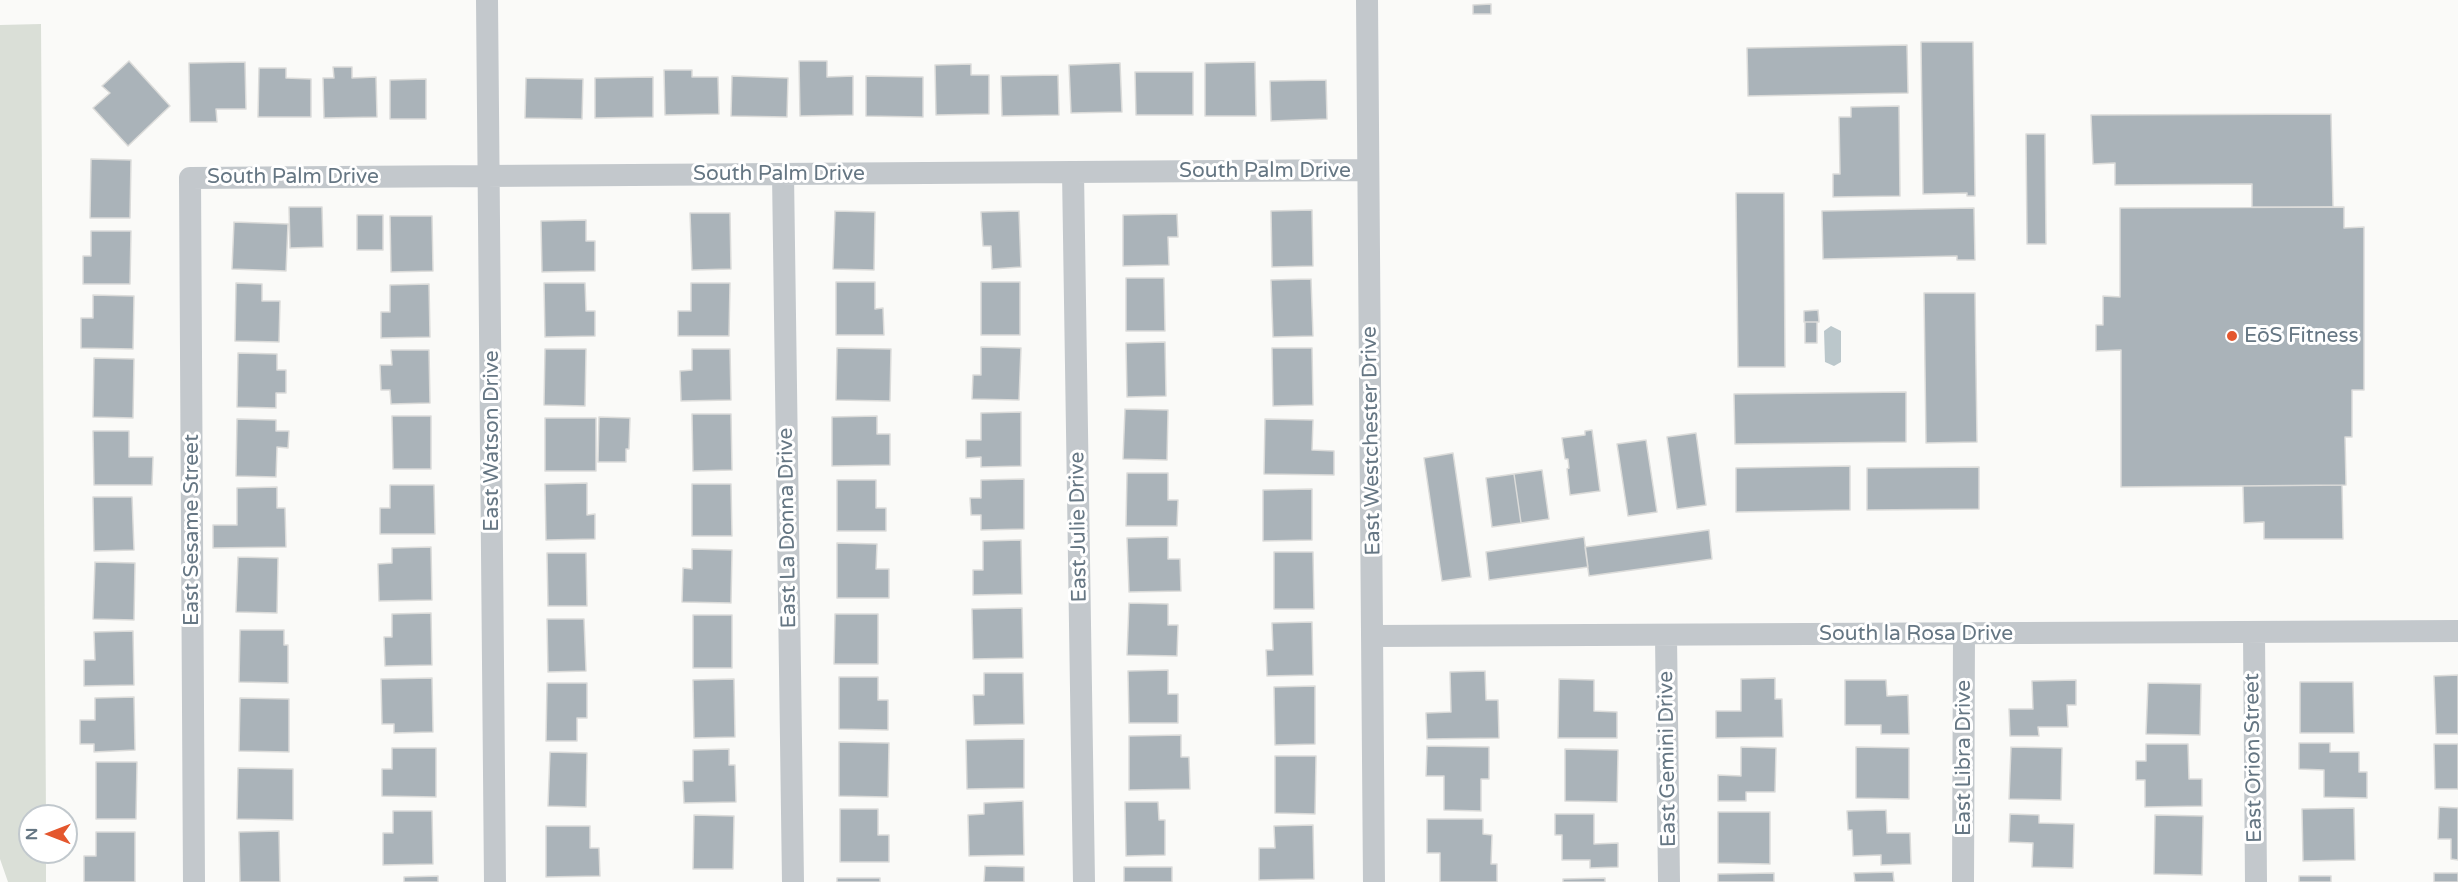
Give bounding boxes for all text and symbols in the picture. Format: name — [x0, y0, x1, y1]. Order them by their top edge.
street label: South Palm Drive — [1179, 158, 1351, 184]
street label: South Palm Drive — [693, 161, 865, 187]
street label: South Palm Drive — [207, 164, 379, 190]
place label: EōS Fitness — [2244, 323, 2359, 349]
street label: East Westchester Drive — [1357, 326, 1387, 556]
marker: EōS Fitness — [2225, 329, 2239, 343]
street label: East Watson Drive — [479, 350, 505, 532]
street label: East La Donna Drive — [774, 427, 802, 629]
street label: East Sesame Street — [179, 434, 205, 626]
street label: East Julie Drive — [1065, 451, 1093, 603]
street label: South la Rosa Drive — [1819, 621, 2013, 647]
street label: East Gemini Drive — [1654, 671, 1682, 847]
street label: East Orion Street — [2240, 673, 2268, 843]
street label: East Libra Drive — [1951, 680, 1977, 836]
north arrow — [18, 804, 78, 864]
text: N — [22, 828, 42, 840]

